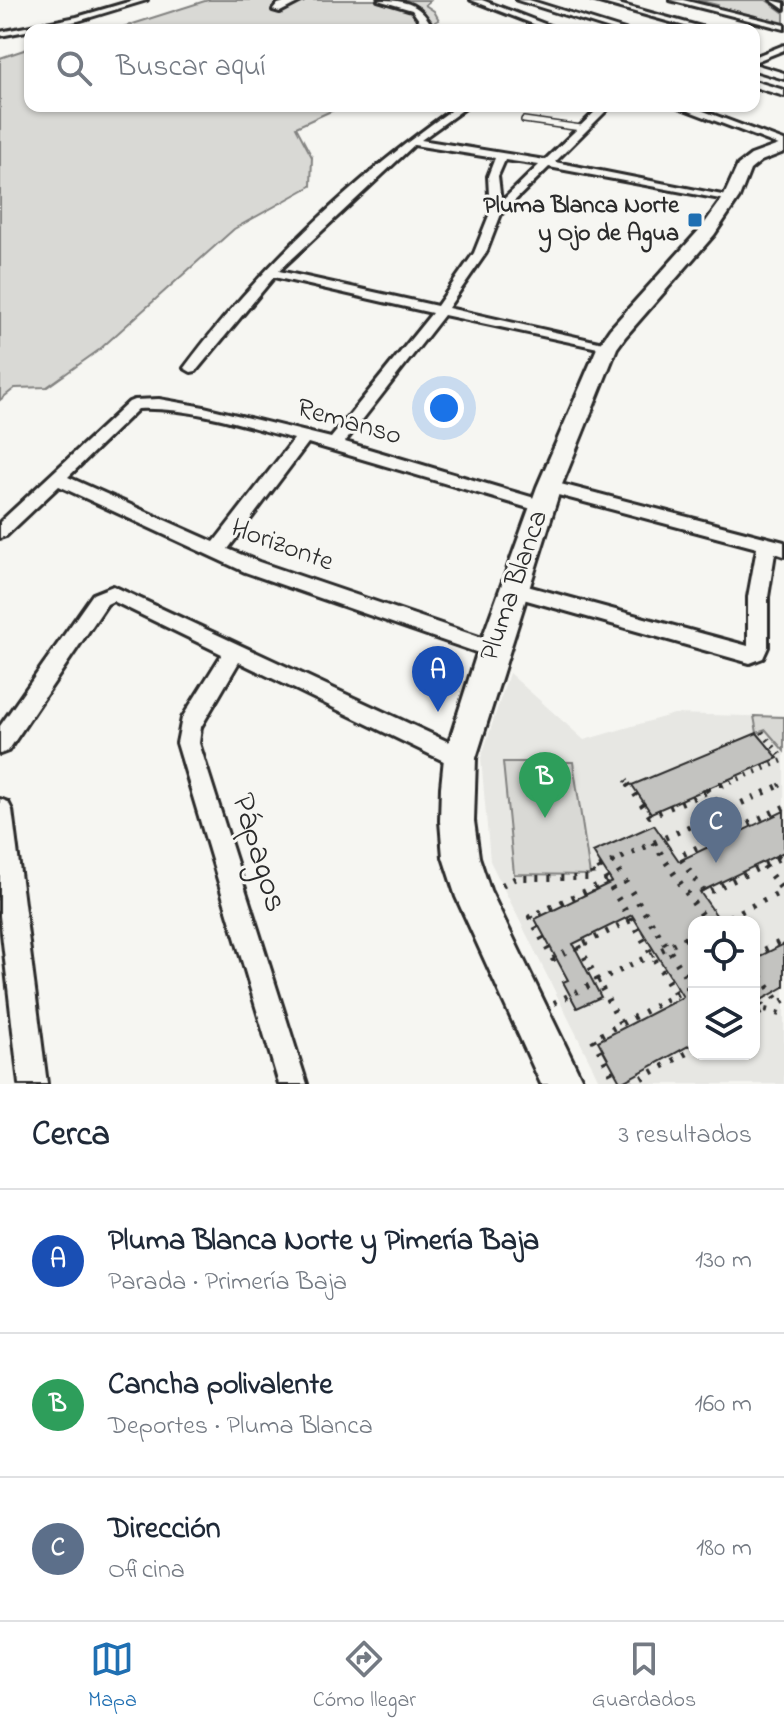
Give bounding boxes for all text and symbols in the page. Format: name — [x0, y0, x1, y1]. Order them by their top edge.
search box — [24, 24, 760, 112]
icon: search — [52, 46, 96, 90]
text: Buscar aquí — [116, 46, 266, 90]
place label: Pluma Blanca Norte y Ojo de Agua — [483, 189, 680, 253]
marker: Pluma Blanca Norte y Ojo de Agua — [686, 211, 704, 229]
street label: Remanso — [292, 388, 406, 458]
your location — [424, 388, 464, 428]
street label: Pluma Blanca — [470, 505, 560, 667]
street label: Horizonte — [225, 509, 340, 584]
pin: A — [412, 646, 464, 712]
pin: B — [519, 752, 571, 818]
street label: Pápagos — [216, 787, 300, 919]
pin: C — [690, 797, 742, 863]
map controls — [688, 916, 760, 1060]
button: locate — [688, 916, 760, 988]
button: layers — [688, 988, 760, 1060]
text: Cerca — [32, 1111, 110, 1161]
text: 3 resultados — [619, 1117, 752, 1155]
text: Pluma Blanca Norte y Pimería Baja — [108, 1220, 539, 1264]
text: A — [50, 1242, 66, 1280]
text: 130 m — [695, 1242, 752, 1280]
text: Parada · Primería Baja — [108, 1264, 347, 1302]
text: Cancha polivalente — [108, 1364, 333, 1408]
text: B — [49, 1386, 67, 1424]
text: 160 m — [694, 1386, 752, 1424]
text: Deportes · Pluma Blanca — [108, 1408, 373, 1446]
text: Dirección — [108, 1508, 221, 1552]
text: C — [51, 1530, 65, 1568]
text: 180 m — [696, 1530, 752, 1568]
text: Oficina — [108, 1552, 185, 1590]
tab: Mapa — [88, 1637, 137, 1717]
tab: Cómo llegar — [313, 1637, 416, 1717]
tab: Guardados — [592, 1637, 696, 1717]

